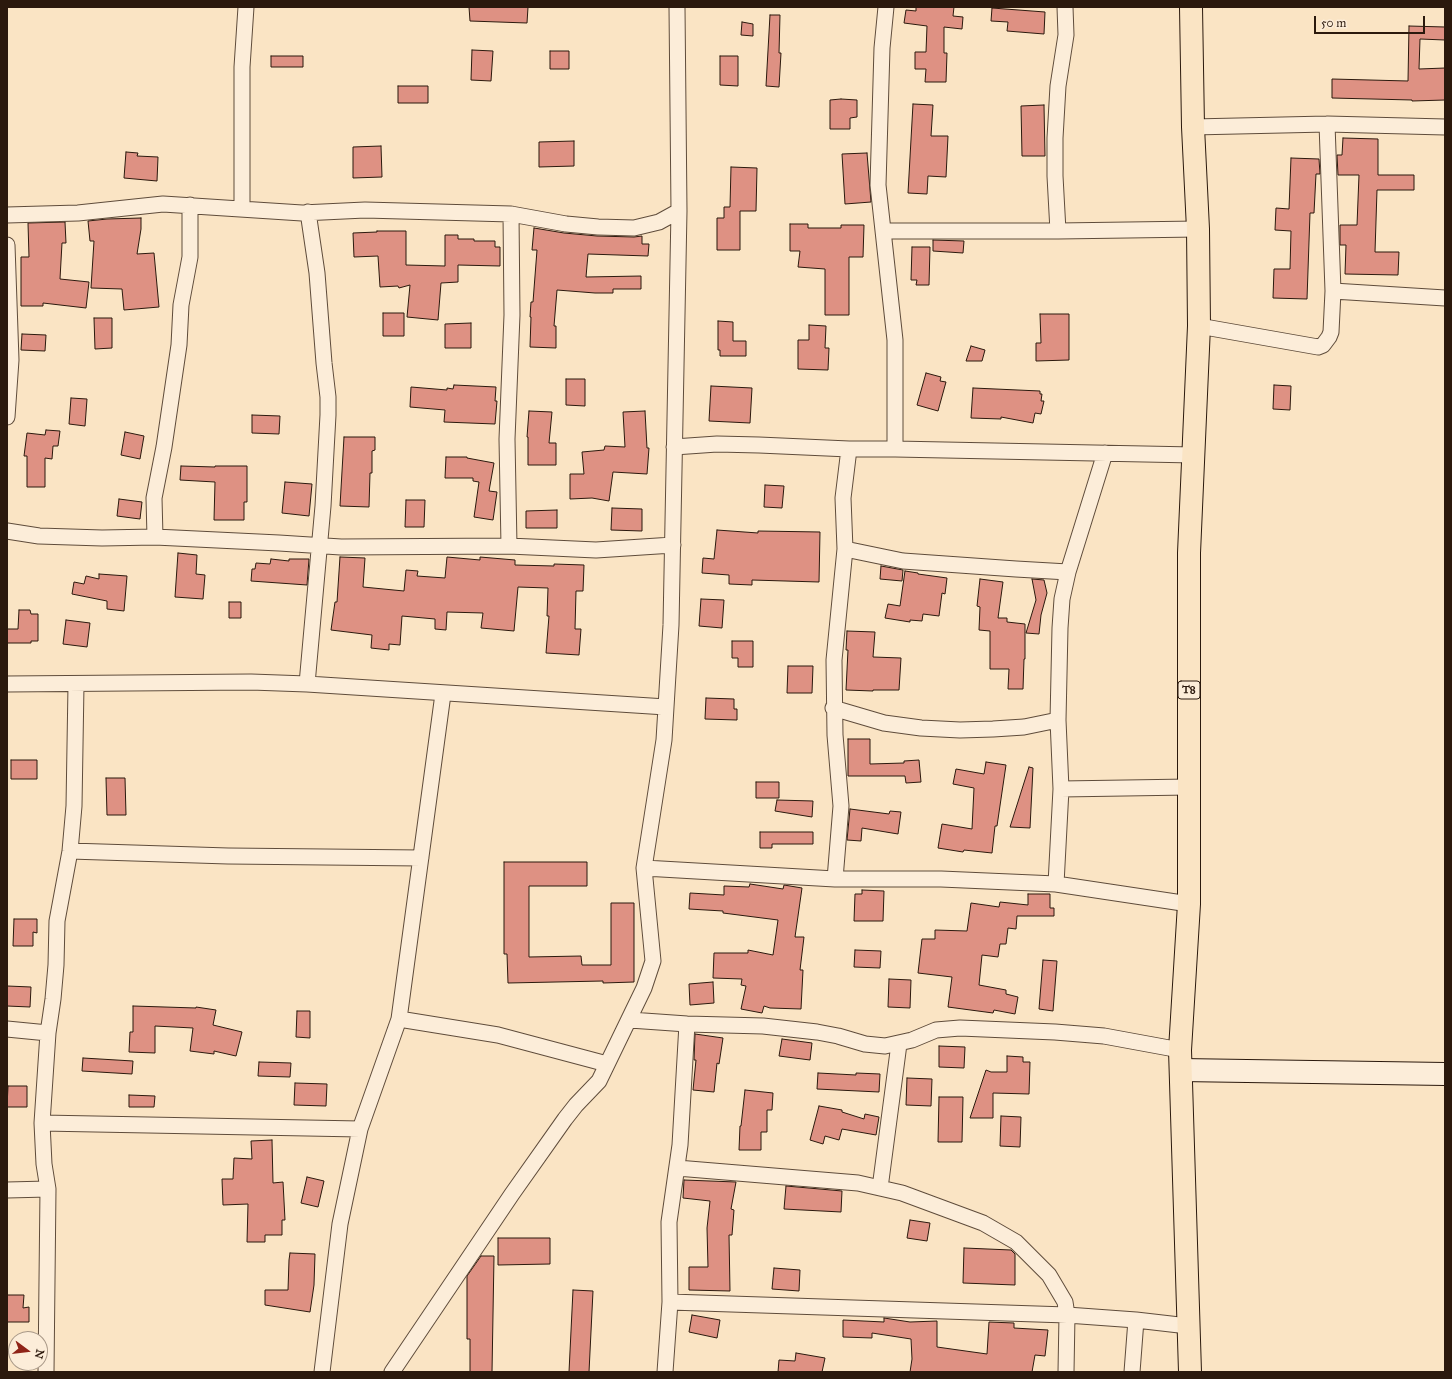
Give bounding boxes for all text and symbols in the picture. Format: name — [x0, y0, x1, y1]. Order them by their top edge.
scale bar — [1316, 8, 1427, 34]
text: 50 m — [1321, 16, 1346, 30]
road number: T8 — [1178, 681, 1200, 699]
north arrow — [8, 1331, 48, 1371]
text: N — [32, 1348, 47, 1360]

